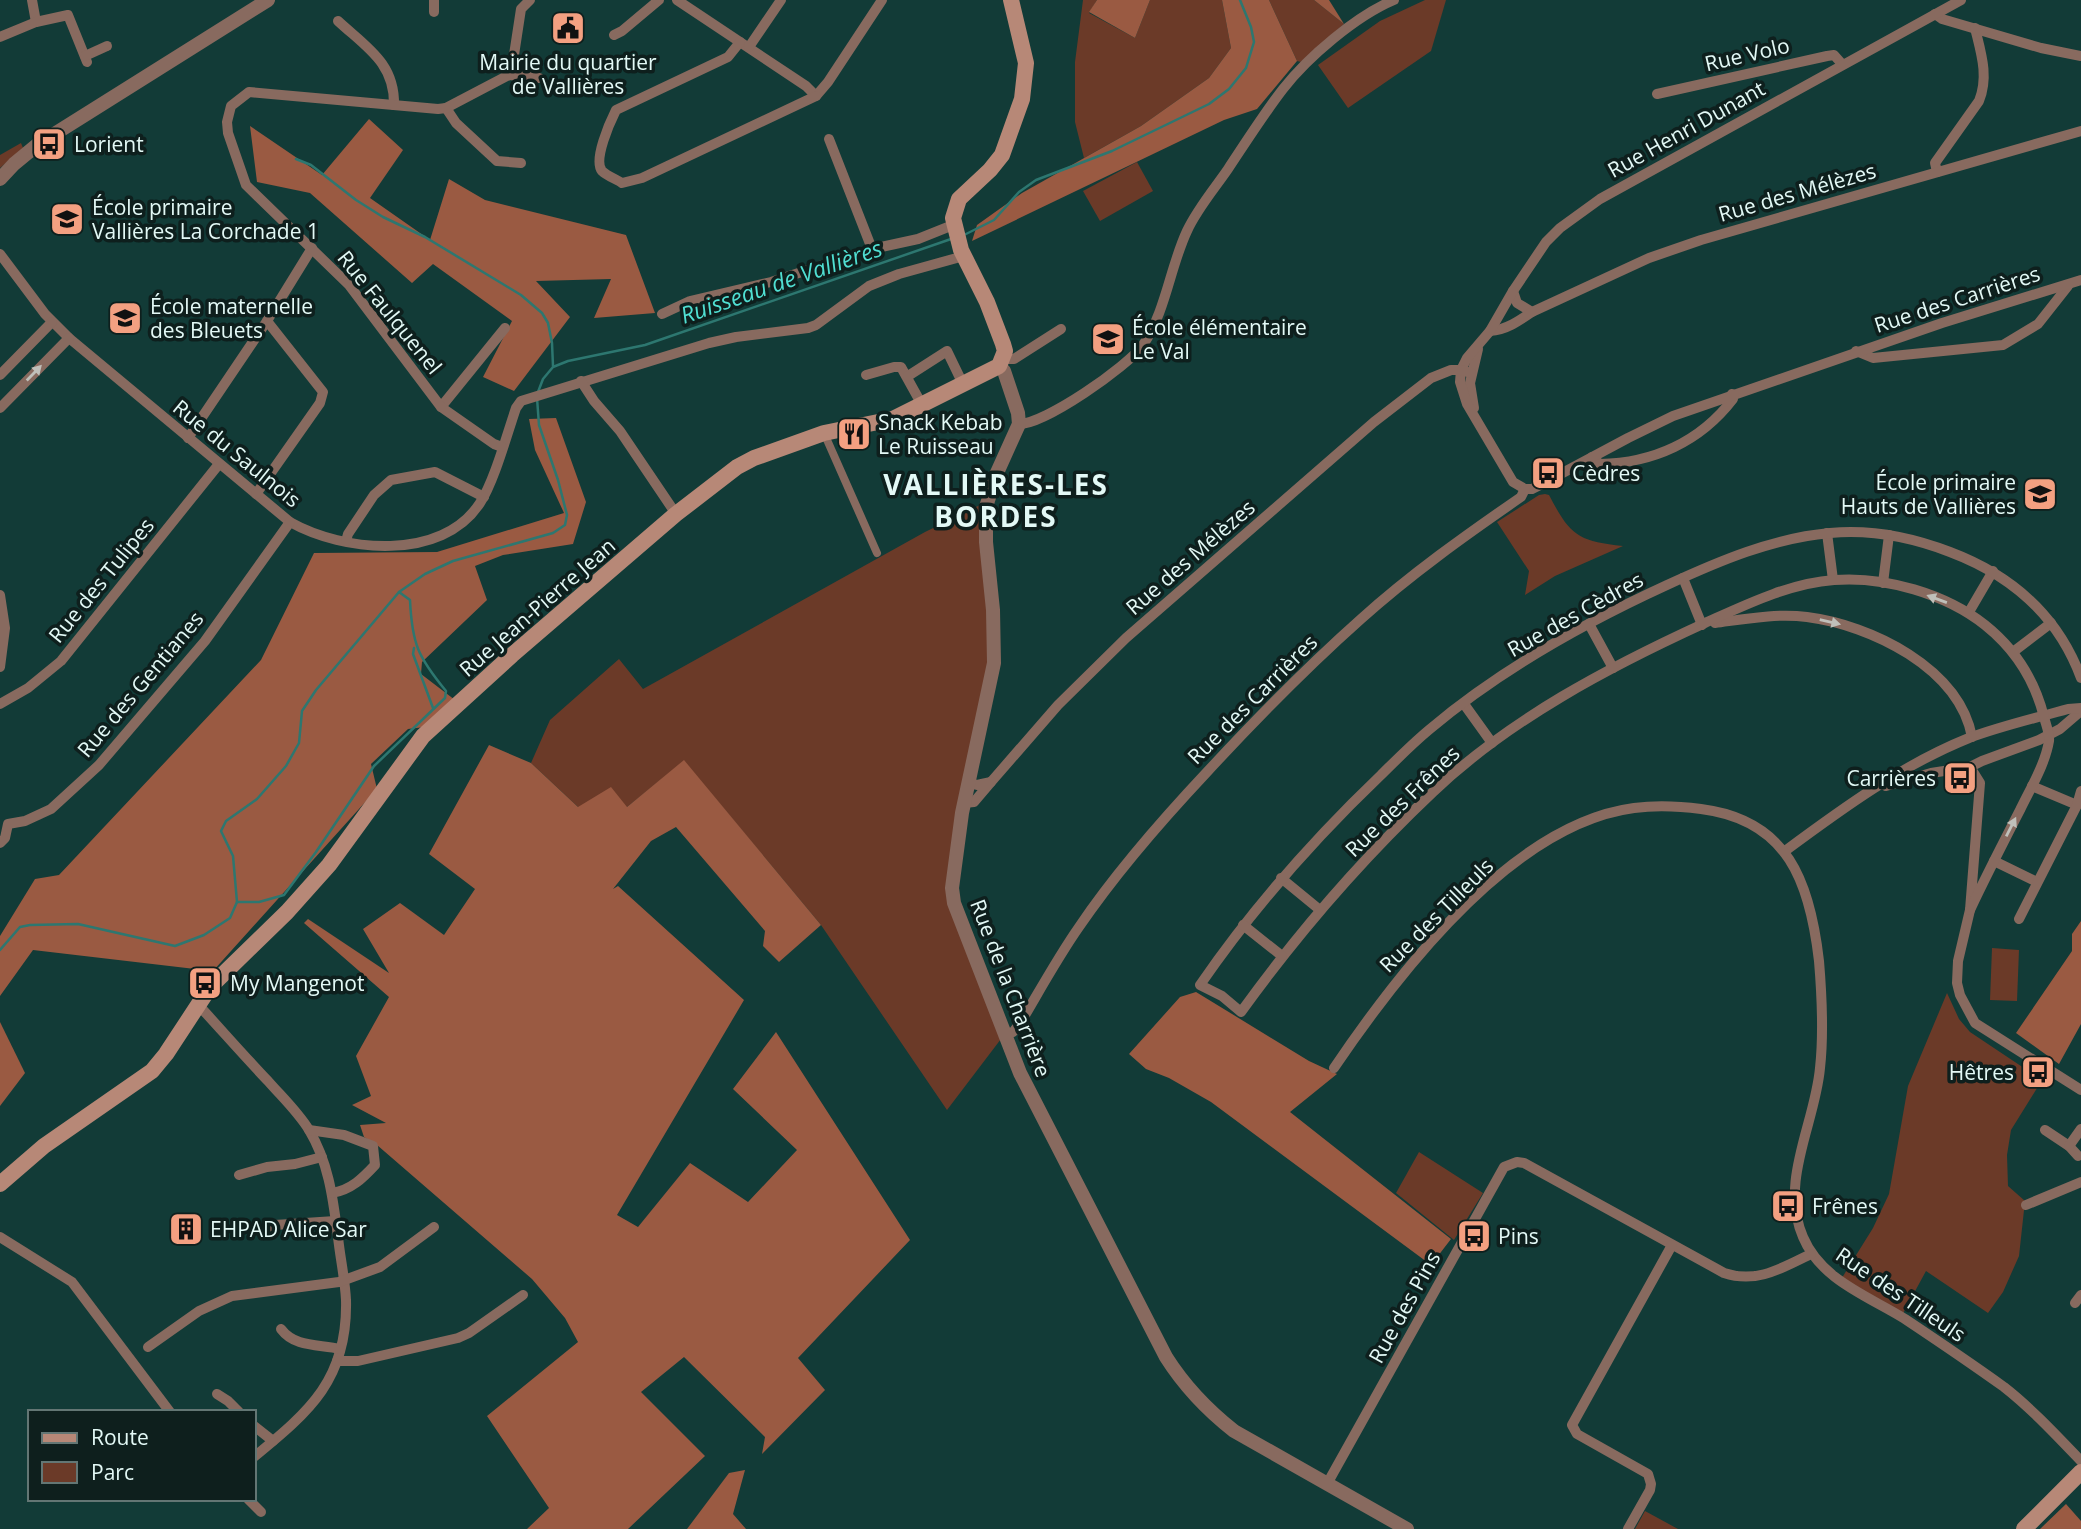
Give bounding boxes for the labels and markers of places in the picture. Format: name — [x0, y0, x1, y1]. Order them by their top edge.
public building icon: Mairie du quartier de Vallières — [549, 9, 587, 47]
place label: Mairie du quartier de Vallières — [479, 48, 657, 100]
bus stop icon: Lorient — [30, 125, 68, 163]
place label: Lorient — [74, 130, 144, 158]
place label: École primaire Vallières La Corchade 1 — [92, 193, 319, 245]
school or university icon: École primaire Vallières La Corchade 1 — [48, 200, 86, 238]
place label: École maternelle des Bleuets — [150, 292, 313, 344]
school or university icon: École maternelle des Bleuets — [106, 299, 144, 337]
place label: École élémentaire Le Val — [1132, 313, 1307, 365]
school or university icon: École élémentaire Le Val — [1089, 320, 1127, 358]
place label: Snack Kebab Le Ruisseau — [878, 408, 1003, 460]
restaurant icon: Snack Kebab Le Ruisseau — [835, 415, 873, 453]
bus stop icon: Cèdres — [1529, 454, 1567, 492]
place label: Cèdres — [1572, 459, 1640, 487]
place label: École primaire Hauts de Vallières — [1841, 468, 2016, 520]
school or university icon: École primaire Hauts de Vallières — [2021, 475, 2059, 513]
bus stop icon: Carrières — [1941, 759, 1979, 797]
place label: Carrières — [1846, 764, 1936, 792]
bus stop icon: My Mangenot — [186, 964, 224, 1002]
place label: My Mangenot — [230, 969, 365, 997]
bus stop icon: Hêtres — [2019, 1053, 2057, 1091]
place label: Hêtres — [1949, 1058, 2014, 1086]
bus stop icon: Frênes — [1769, 1187, 1807, 1225]
place label: Frênes — [1812, 1192, 1878, 1220]
building icon: EHPAD Alice Sar — [167, 1210, 205, 1248]
place label: EHPAD Alice Sar — [210, 1215, 367, 1243]
bus stop icon: Pins — [1455, 1217, 1493, 1255]
place label: Pins — [1498, 1222, 1539, 1250]

